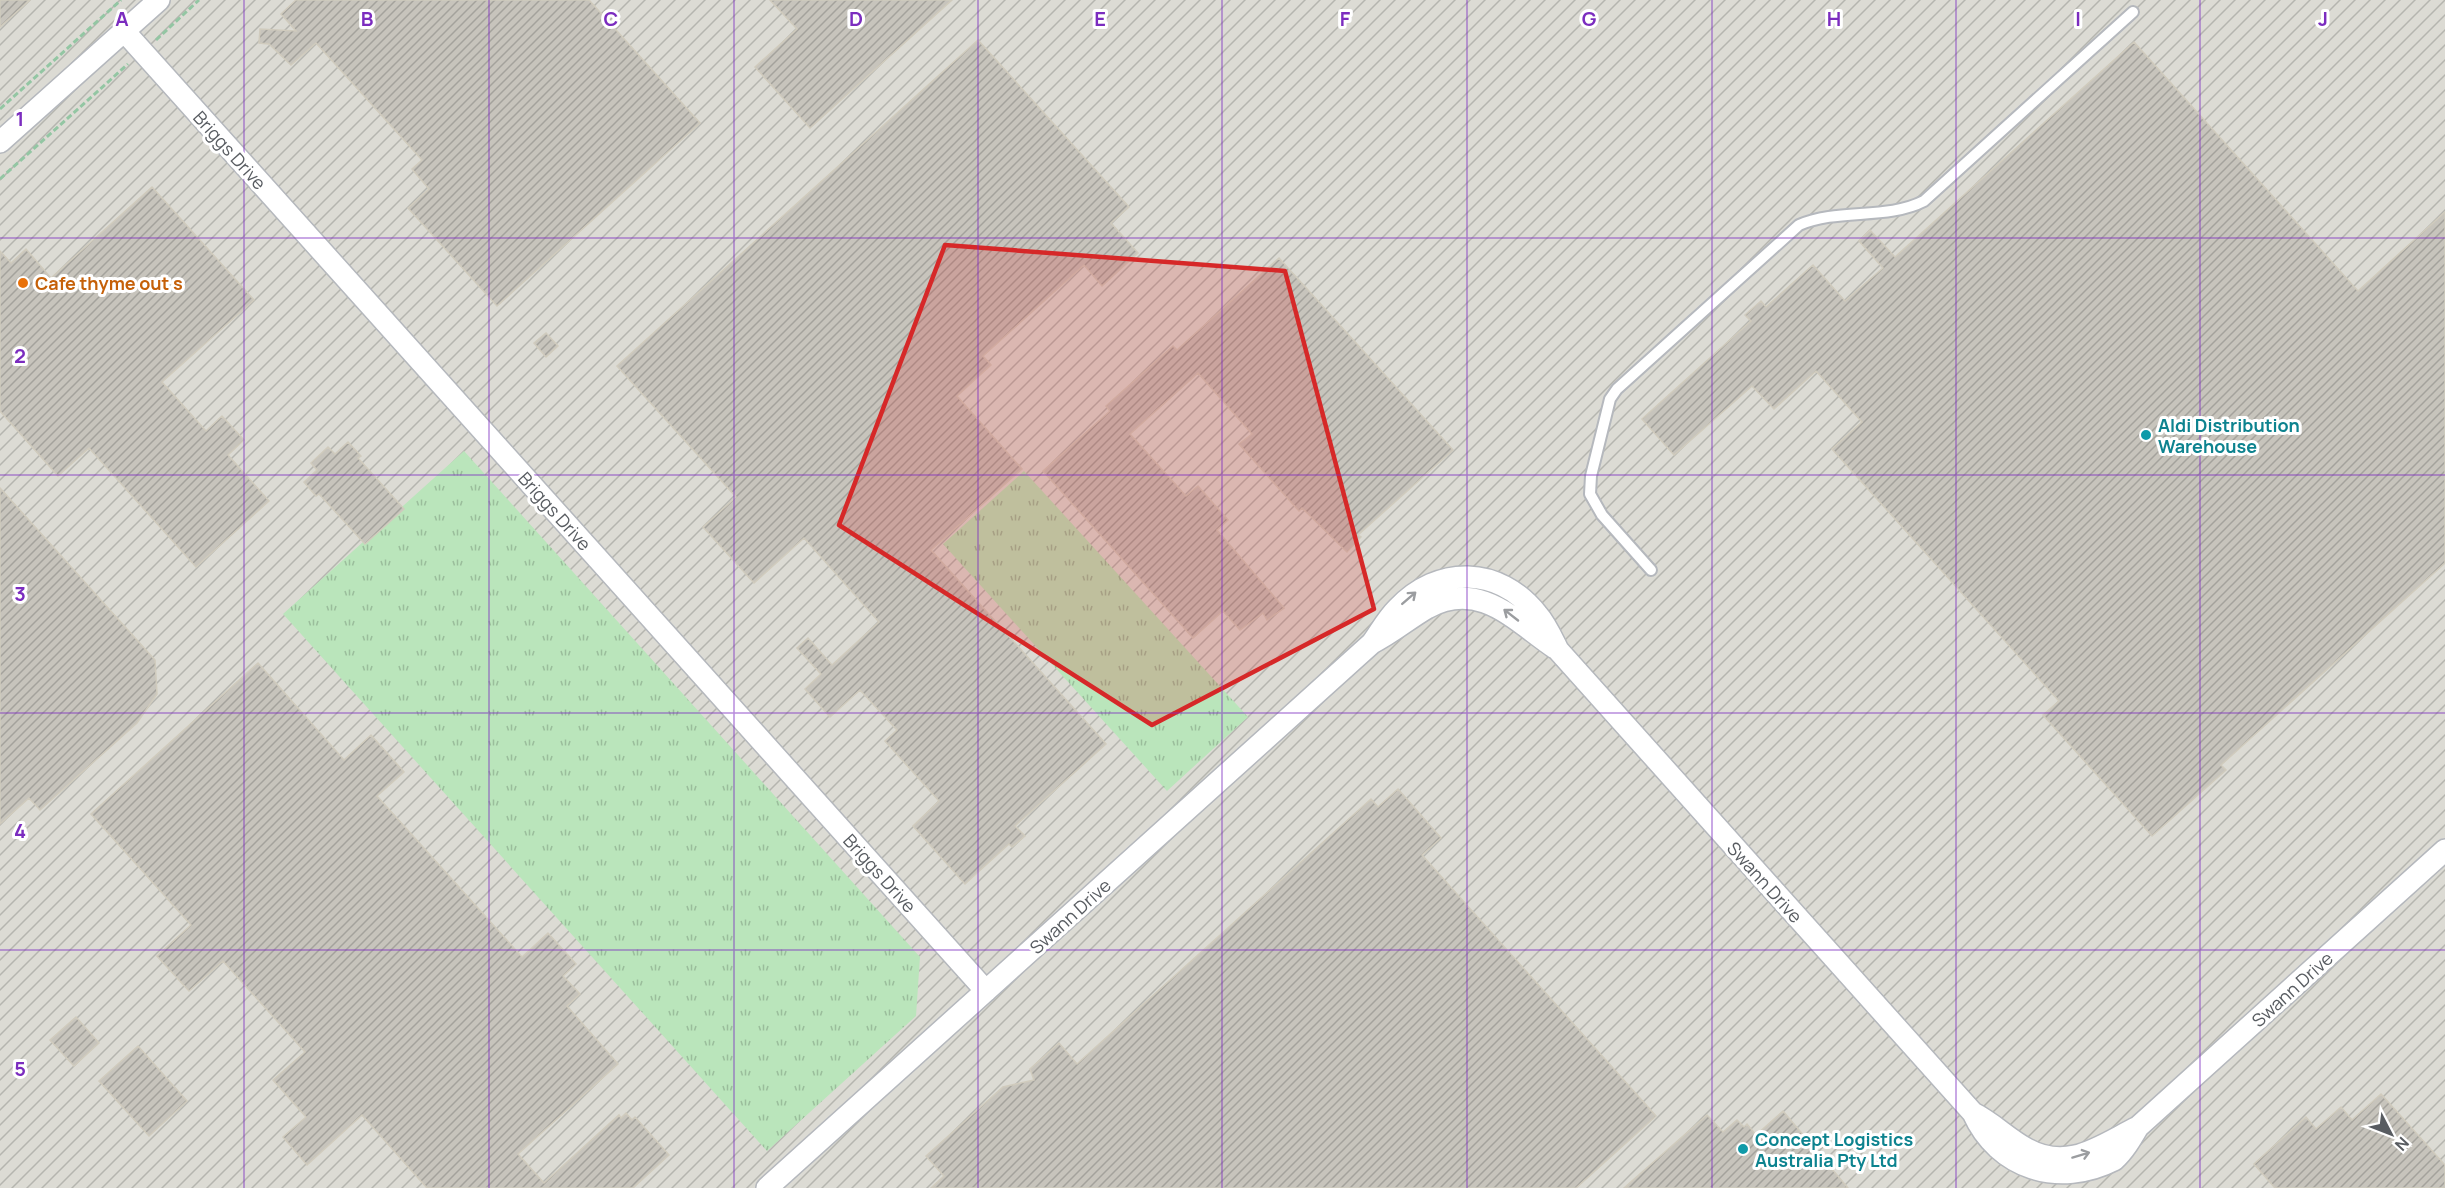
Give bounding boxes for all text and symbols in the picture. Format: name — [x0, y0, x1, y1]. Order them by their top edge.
text: A — [115, 5, 129, 32]
text: B — [361, 5, 374, 32]
text: C — [604, 5, 618, 32]
text: D — [849, 5, 863, 32]
text: E — [1094, 5, 1106, 32]
text: F — [1340, 5, 1351, 32]
text: G — [1582, 5, 1597, 32]
text: H — [1827, 5, 1841, 32]
text: I — [2075, 5, 2081, 32]
text: J — [2318, 5, 2328, 32]
text: 1 — [16, 105, 24, 132]
street label: Briggs Drive — [188, 105, 272, 195]
place label: Cafe thyme out s — [35, 271, 183, 295]
marker: Cafe thyme out s — [16, 276, 30, 290]
text: 2 — [14, 342, 26, 369]
place label: Aldi Distribution Warehouse — [2158, 413, 2300, 458]
marker: Aldi Distribution Warehouse — [2139, 428, 2153, 442]
street label: Briggs Drive — [513, 466, 597, 556]
text: 3 — [14, 580, 26, 607]
one-way arrow — [1401, 591, 1416, 605]
one-way arrow — [1503, 609, 1519, 622]
text: 4 — [14, 817, 26, 844]
street label: Briggs Drive — [838, 828, 922, 918]
street label: Swann Drive — [1722, 836, 1808, 928]
street label: Swann Drive — [1024, 873, 1116, 959]
street label: Swann Drive — [2246, 946, 2338, 1032]
text: 5 — [14, 1055, 26, 1082]
north arrow — [2361, 1104, 2421, 1164]
place label: Concept Logistics Australia Pty Ltd — [1755, 1127, 1913, 1172]
text: N — [2390, 1132, 2414, 1156]
marker: Concept Logistics Australia Pty Ltd — [1736, 1142, 1750, 1156]
one-way arrow — [2071, 1149, 2090, 1160]

